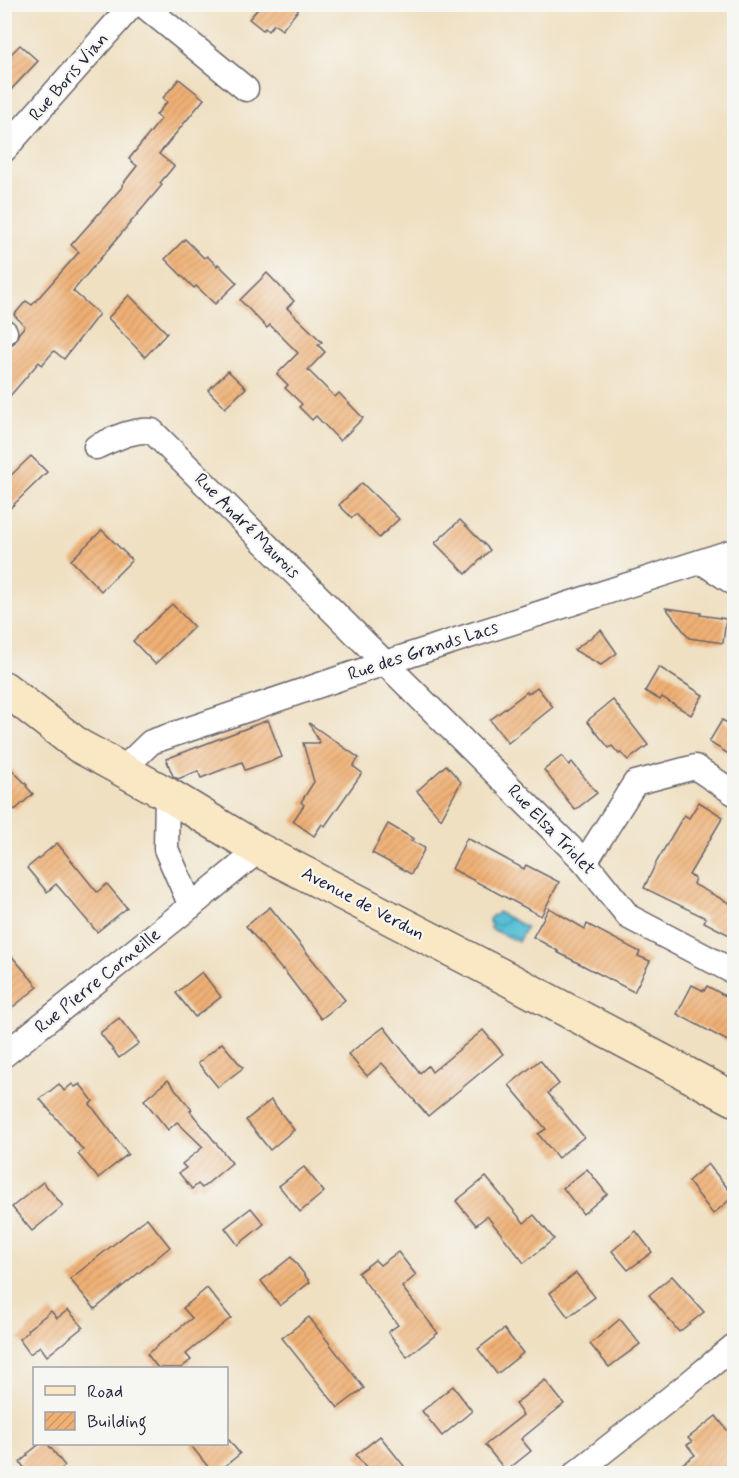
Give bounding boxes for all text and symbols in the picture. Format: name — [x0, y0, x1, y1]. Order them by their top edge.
street label: Rue Boris Vian — [24, 28, 114, 126]
street label: Rue André Maurois — [189, 468, 305, 584]
street label: Rue des Grands Lacs — [345, 615, 501, 687]
street label: Rue Elsa Triolet — [502, 779, 600, 881]
street label: Avenue de Verdun — [297, 861, 429, 947]
street label: Rue Pierre Corneille — [30, 923, 166, 1039]
legend — [33, 1367, 228, 1445]
text: Road — [87, 1380, 123, 1404]
text: Building — [87, 1410, 147, 1436]

